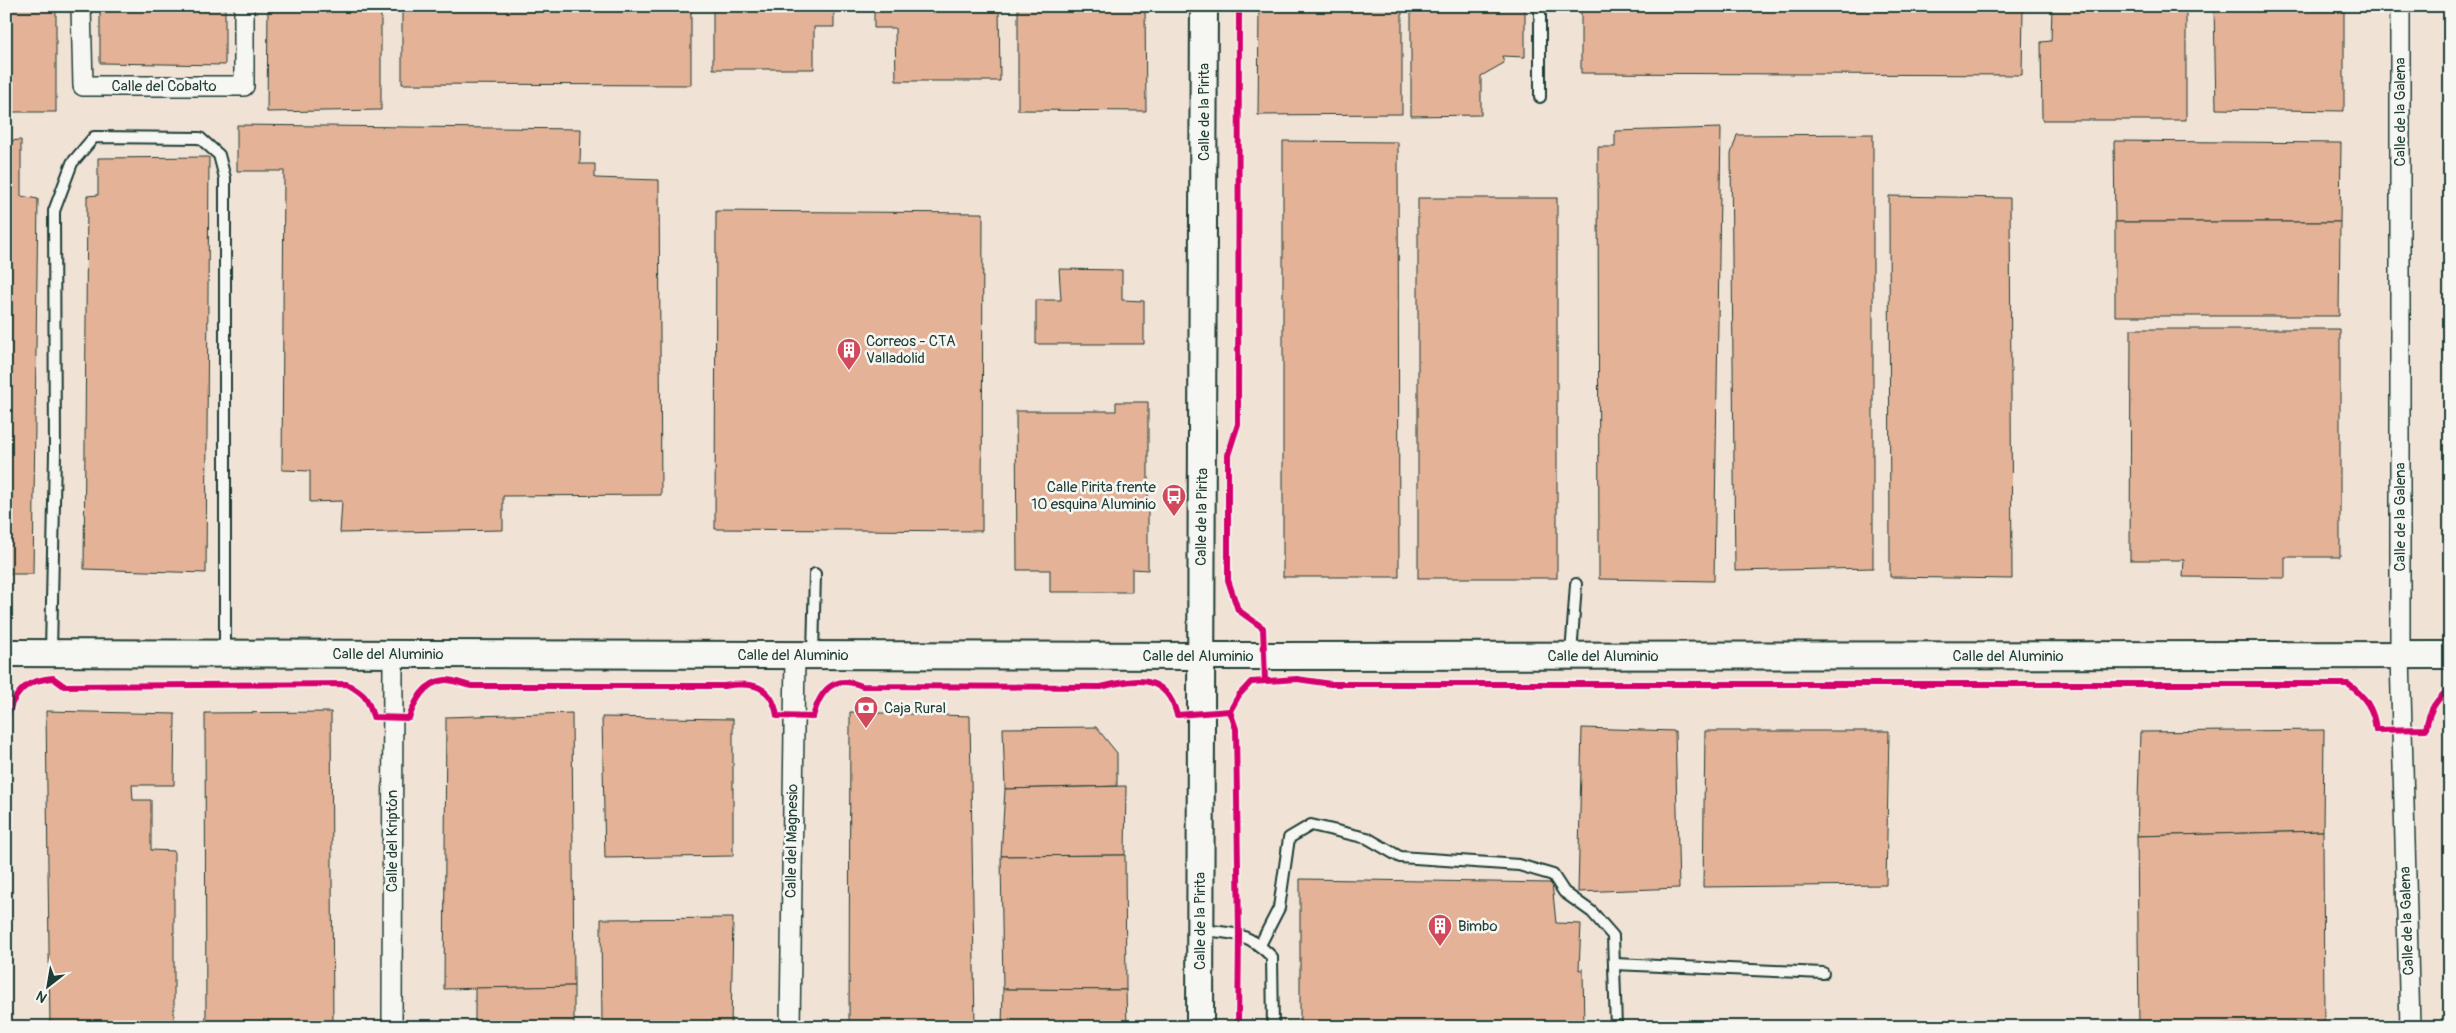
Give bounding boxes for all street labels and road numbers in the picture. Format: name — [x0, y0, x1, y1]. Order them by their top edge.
street label: Calle de la Galena — [2391, 57, 2410, 167]
street label: Calle de la Pirita — [1195, 63, 1214, 161]
street label: Calle del Cobalto — [111, 77, 217, 96]
street label: Calle de la Galena — [2391, 462, 2410, 572]
street label: Calle de la Pirita — [1192, 468, 1212, 566]
street label: Calle del Aluminio — [332, 645, 444, 664]
street label: Calle del Aluminio — [737, 646, 849, 665]
street label: Calle del Aluminio — [1142, 647, 1254, 666]
street label: Calle del Aluminio — [1547, 647, 1659, 666]
street label: Calle del Aluminio — [1952, 647, 2064, 666]
street label: Calle del Magnesio — [782, 784, 802, 898]
street label: Calle del Kriptón — [383, 790, 402, 892]
street label: Calle de la Galena — [2396, 866, 2418, 976]
street label: Calle de la Pirita — [1191, 872, 1210, 970]

